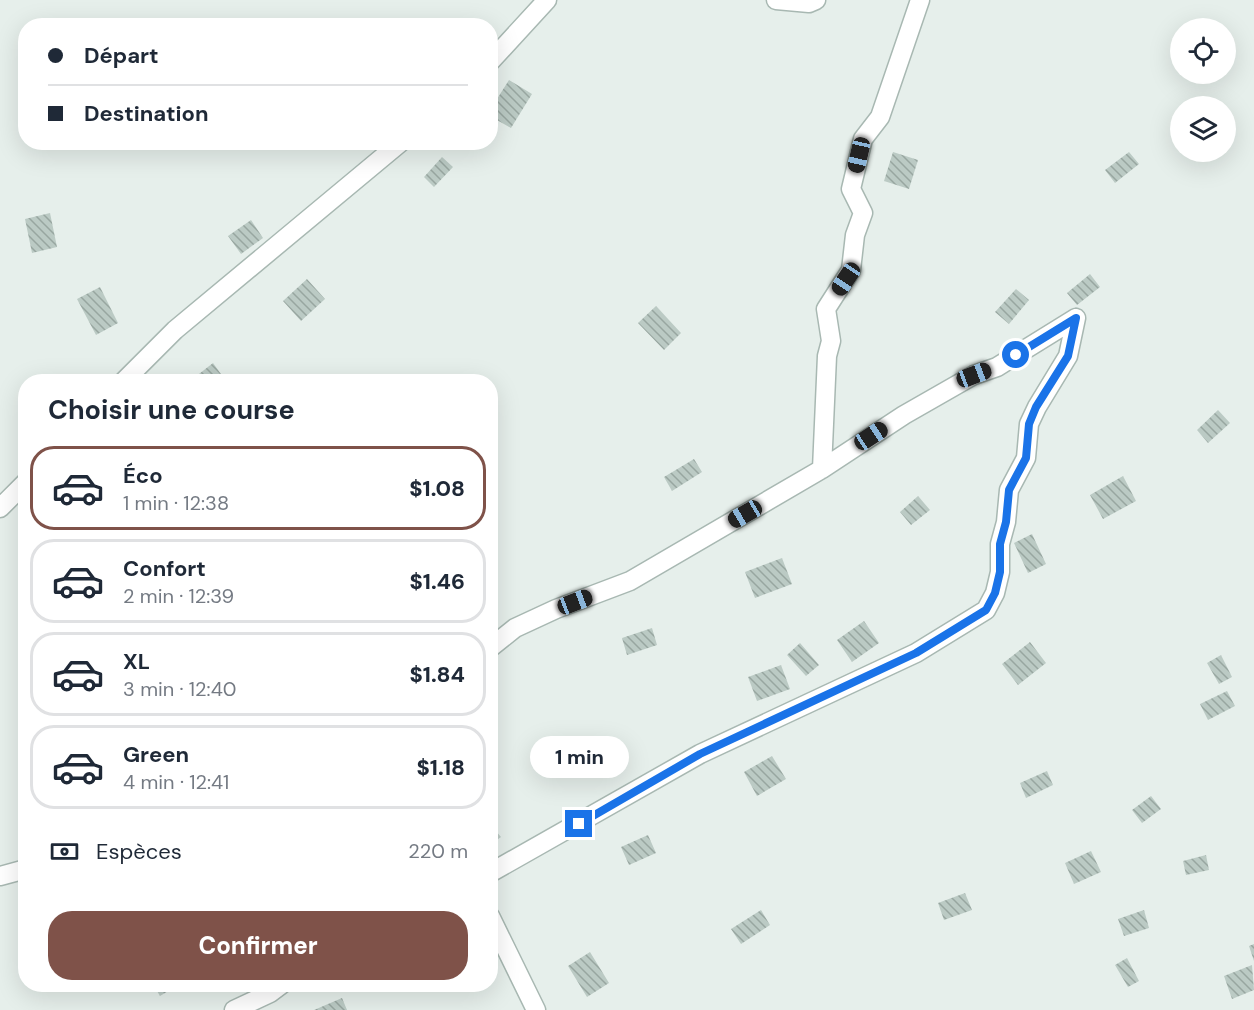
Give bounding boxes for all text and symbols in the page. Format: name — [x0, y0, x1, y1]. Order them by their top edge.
map controls — [1170, 18, 1236, 162]
button: locate — [1170, 18, 1236, 84]
text: Départ — [84, 41, 159, 70]
button: layers — [1170, 96, 1236, 162]
text: Destination — [84, 99, 209, 128]
car — [846, 135, 872, 175]
car — [828, 259, 864, 299]
route start — [1002, 341, 1029, 368]
car — [954, 360, 994, 390]
text: Choisir une course — [48, 392, 295, 427]
car — [851, 419, 891, 453]
icon: car — [51, 461, 105, 515]
text: Éco — [123, 461, 163, 490]
text: $1.08 — [409, 474, 465, 503]
text: 1 min · 12:38 — [123, 490, 229, 516]
car — [725, 497, 765, 531]
icon: car — [51, 554, 105, 608]
text: Confort — [123, 554, 206, 583]
text: $1.46 — [409, 567, 465, 596]
text: 2 min · 12:39 — [123, 583, 234, 609]
car — [555, 587, 595, 617]
icon: car — [51, 647, 105, 701]
text: XL — [123, 647, 150, 676]
text: $1.84 — [409, 660, 465, 689]
text: 3 min · 12:40 — [123, 676, 236, 702]
callout: 1 min — [530, 737, 628, 779]
icon: car — [51, 740, 105, 794]
text: Green — [123, 740, 189, 769]
text: 1 min — [555, 744, 604, 770]
text: $1.18 — [417, 753, 465, 782]
text: 4 min · 12:41 — [123, 769, 229, 795]
route end — [565, 810, 592, 837]
icon: cash — [48, 835, 81, 868]
text: Espèces — [96, 837, 182, 866]
text: 220 m — [408, 838, 468, 864]
button: Confirmer — [48, 911, 468, 980]

